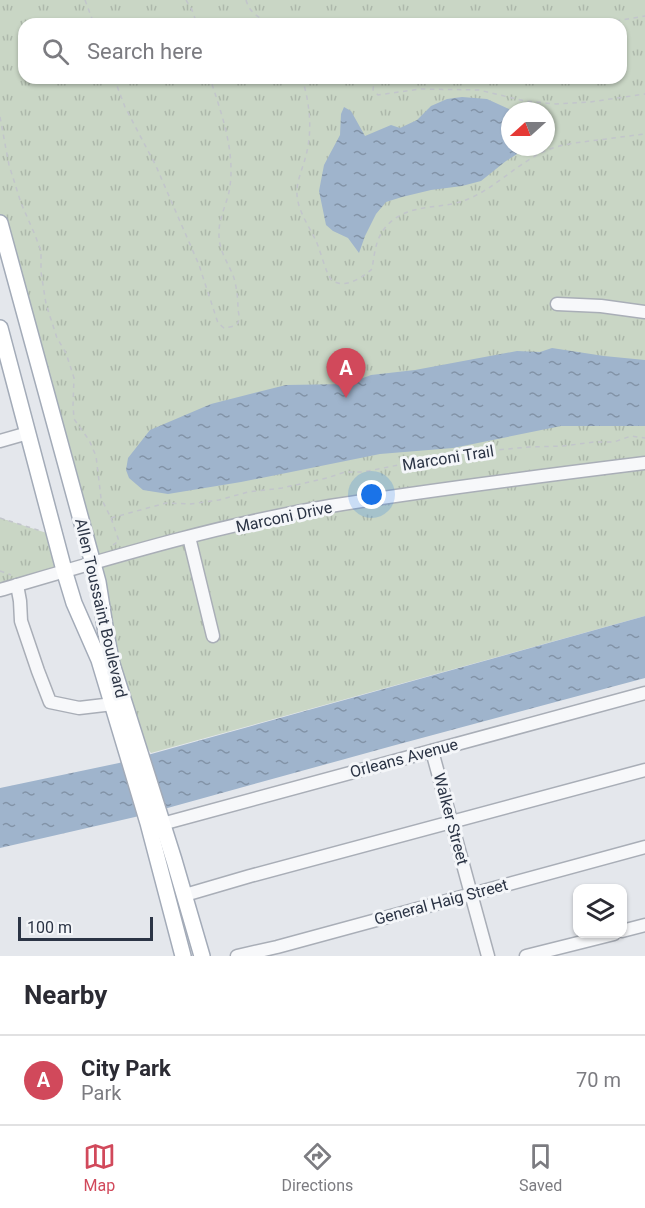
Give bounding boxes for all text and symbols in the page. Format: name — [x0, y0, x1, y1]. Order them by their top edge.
search box — [18, 18, 627, 84]
icon: search — [39, 35, 72, 68]
text: Search here — [87, 39, 203, 64]
north arrow — [501, 102, 555, 156]
pin: A — [326, 348, 366, 398]
street label: Marconi Trail — [401, 441, 495, 475]
your location — [357, 480, 386, 509]
street label: Marconi Drive — [234, 498, 334, 536]
street label: Allen Toussaint Boulevard — [71, 516, 131, 700]
street label: Orleans Avenue — [348, 734, 460, 782]
street label: Walker Street — [430, 771, 472, 867]
street label: General Haig Street — [372, 875, 510, 929]
map controls — [573, 884, 627, 938]
button: layers — [573, 884, 627, 938]
scale bar — [18, 914, 153, 942]
text: 100 m — [27, 918, 72, 937]
text: Nearby — [24, 980, 107, 1010]
text: City Park — [81, 1056, 171, 1081]
text: A — [37, 1068, 50, 1092]
text: 70 m — [576, 1068, 621, 1092]
text: Park — [81, 1081, 121, 1105]
tab: Map — [83, 1140, 116, 1195]
tab: Directions — [281, 1140, 353, 1195]
tab: Saved — [519, 1140, 562, 1195]

